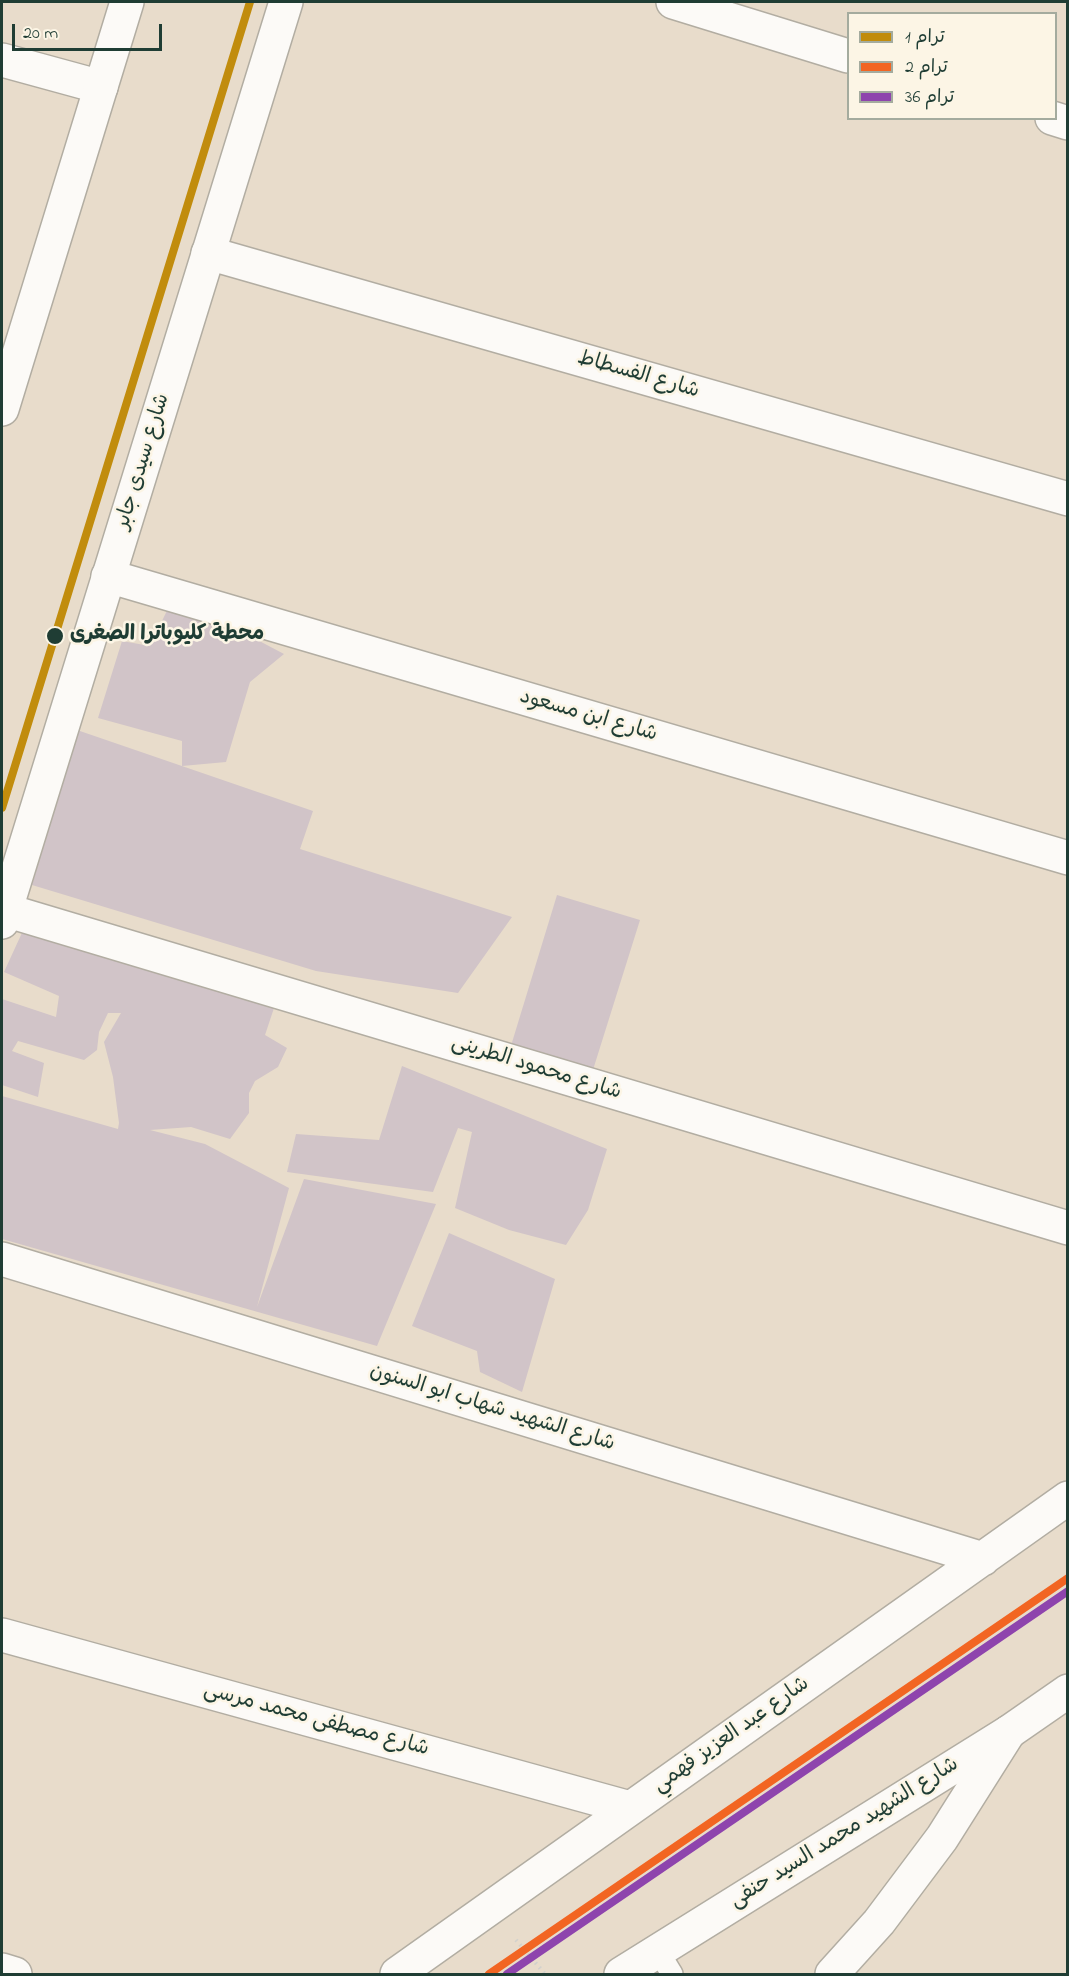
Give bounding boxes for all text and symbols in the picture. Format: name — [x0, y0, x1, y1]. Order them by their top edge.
scale bar — [15, 12, 165, 50]
legend — [847, 12, 1057, 120]
text: 20 m — [23, 21, 58, 47]
text: ترام 1 — [905, 25, 945, 51]
text: ترام 2 — [905, 55, 948, 81]
text: ترام 36 — [905, 85, 954, 111]
street label: شارع الفسطاط — [574, 347, 702, 405]
street label: شارع سيدى جابر — [111, 391, 177, 533]
place label: محطة كليوباترا الصغرى — [70, 623, 264, 649]
marker: محطة كليوباترا الصغرى — [45, 626, 65, 646]
street label: شارع ابن مسعود — [516, 685, 660, 749]
street label: شارع محمود الطرينى — [448, 1031, 624, 1107]
street label: شارع الشهيد شهاب ابو السنون — [366, 1360, 618, 1458]
street label: شارع عبد العزيز فهمي — [649, 1673, 815, 1799]
street label: شارع مصطفى محمد مرسى — [201, 1679, 431, 1763]
street label: شارع الشهيد محمد السيد حنفى — [726, 1753, 964, 1915]

